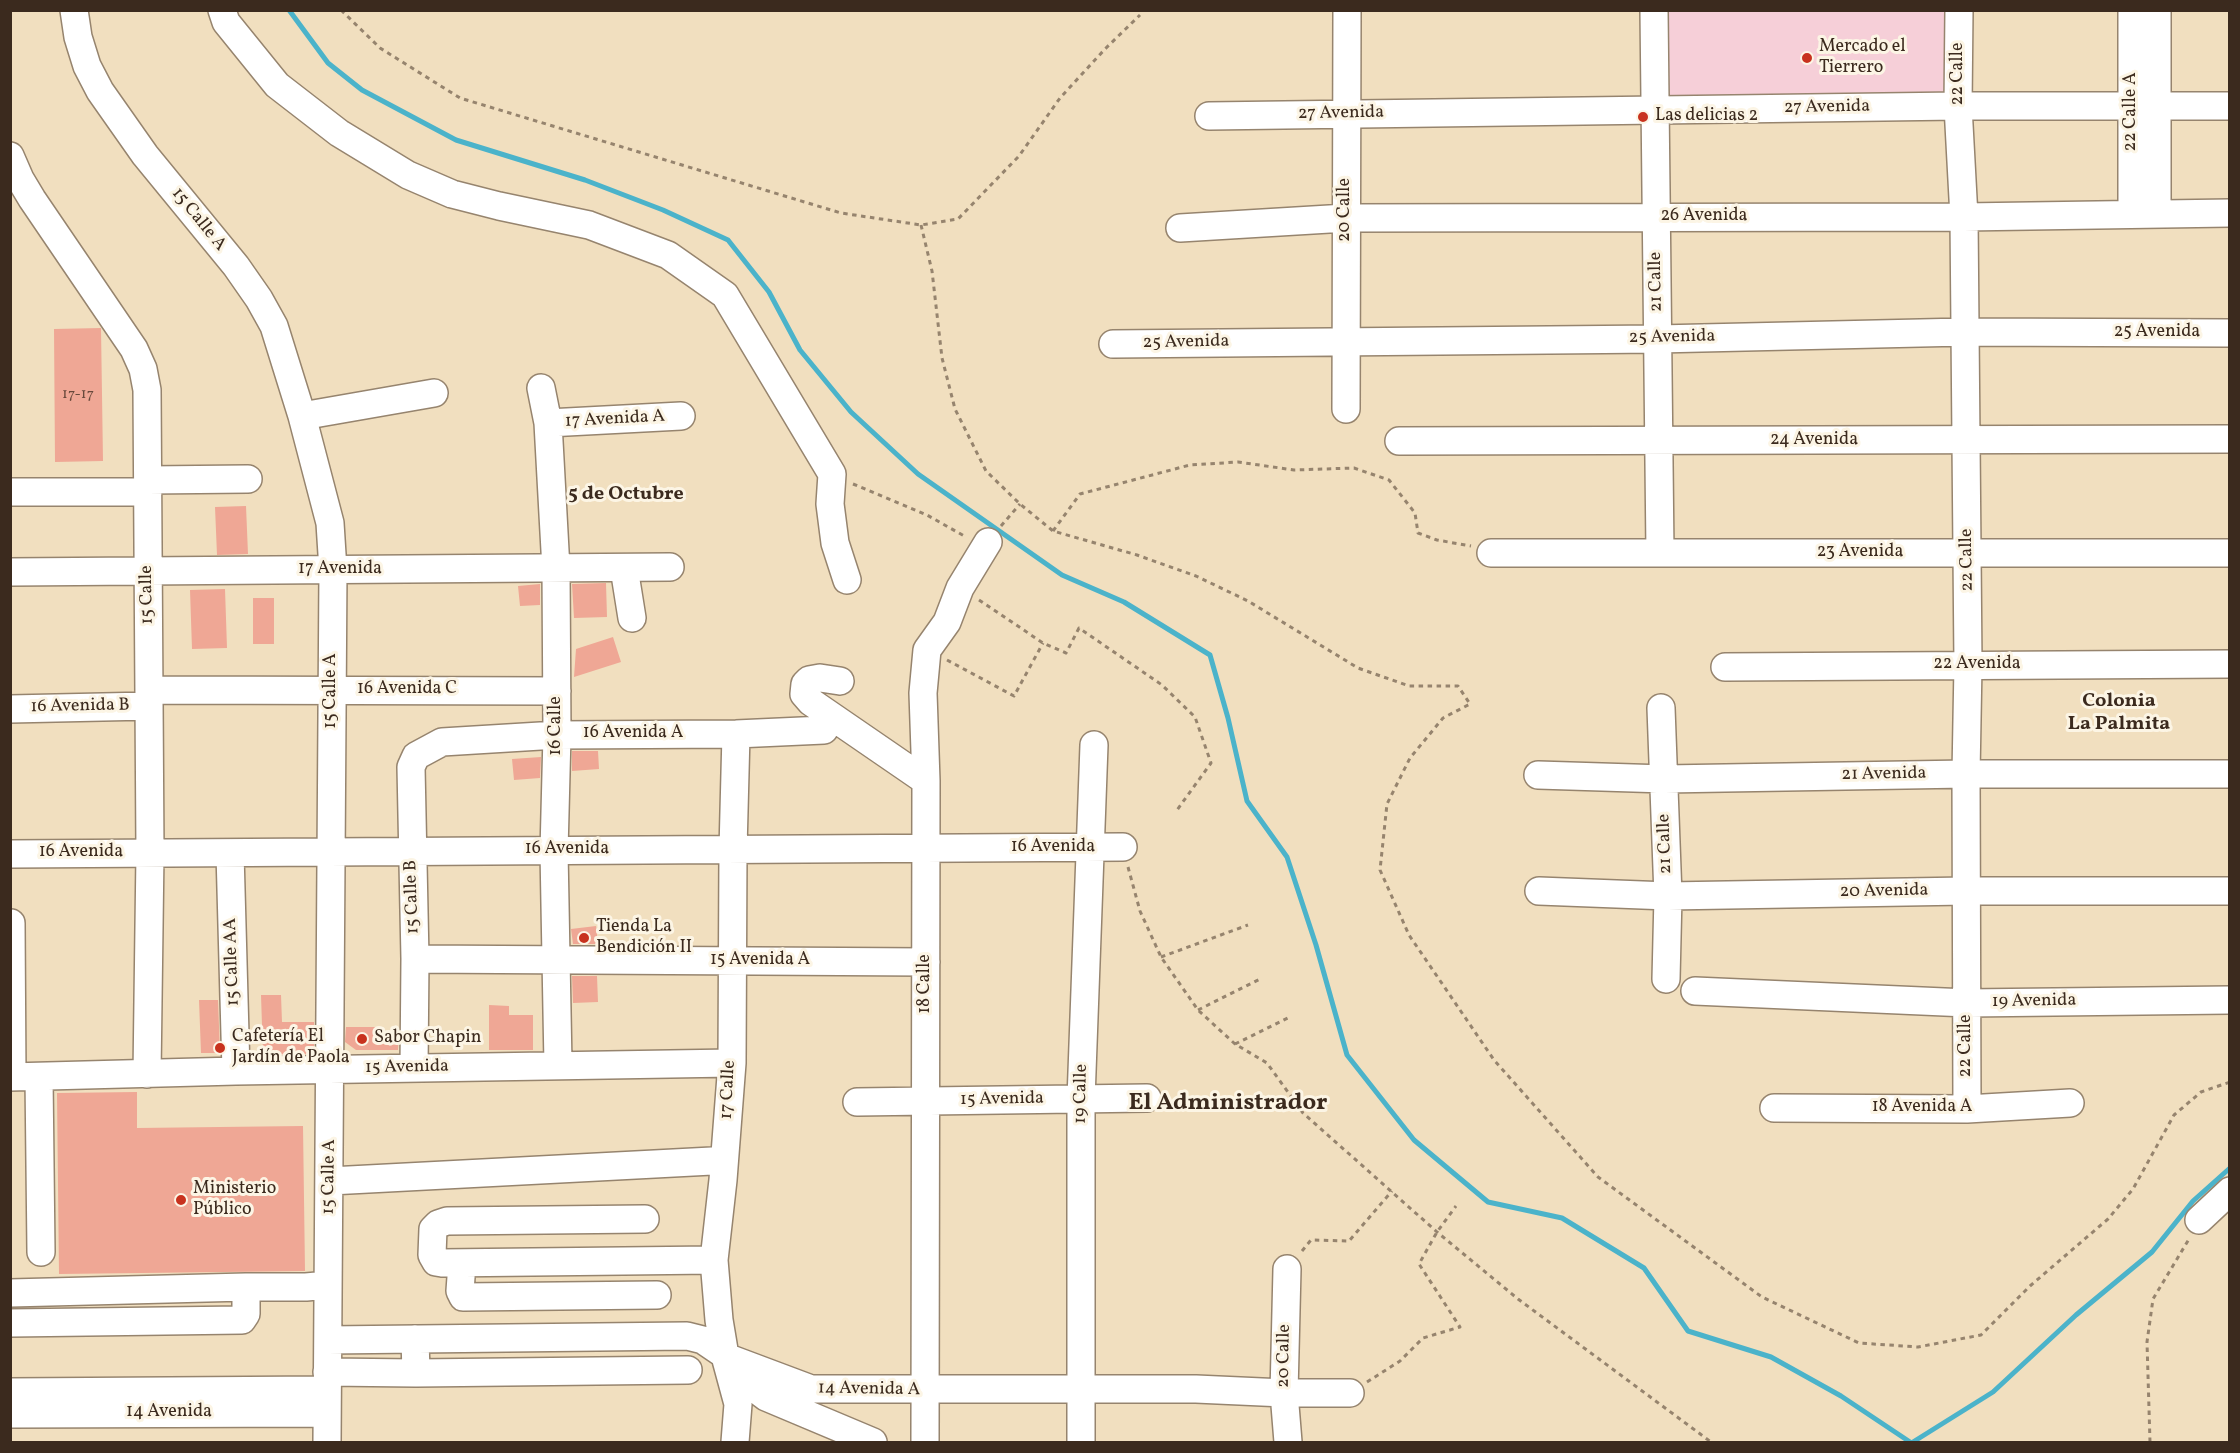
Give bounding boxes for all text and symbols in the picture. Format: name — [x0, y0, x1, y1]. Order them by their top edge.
place label: Mercado el Tierrero — [1819, 37, 1906, 80]
street label: 22 Calle — [1948, 43, 1970, 105]
marker: Mercado el Tierrero — [1800, 51, 1814, 65]
street label: 22 Calle A — [2121, 72, 2143, 152]
street label: 27 Avenida — [1784, 96, 1870, 120]
street label: 27 Avenida — [1298, 102, 1384, 126]
place label: Las delicias 2 — [1655, 106, 1758, 128]
marker: Las delicias 2 — [1636, 110, 1650, 124]
street label: 20 Calle — [1335, 178, 1357, 242]
street label: 15 Calle A — [166, 184, 230, 256]
street label: 26 Avenida — [1660, 206, 1748, 228]
street label: 21 Calle — [1646, 252, 1668, 312]
street label: 25 Avenida — [2114, 322, 2200, 344]
street label: 25 Avenida — [1628, 326, 1716, 350]
street label: 25 Avenida — [1142, 331, 1230, 355]
house number: 17-17 — [62, 386, 94, 404]
street label: 17 Avenida A — [564, 407, 666, 433]
street label: 24 Avenida — [1770, 430, 1858, 452]
district label: 5 de Octubre — [568, 483, 684, 507]
street label: 22 Calle — [1957, 528, 1979, 592]
street label: 23 Avenida — [1817, 542, 1903, 564]
street label: 17 Avenida — [298, 559, 382, 581]
street label: 15 Calle — [137, 565, 159, 625]
street label: 15 Calle A — [321, 653, 343, 729]
street label: 22 Avenida — [1933, 654, 2021, 676]
street label: 16 Avenida C — [357, 679, 457, 701]
district label: Colonia La Palmita — [2068, 690, 2170, 737]
street label: 16 Avenida B — [30, 695, 130, 719]
street label: 16 Calle — [546, 696, 568, 756]
street label: 16 Avenida A — [583, 723, 683, 745]
street label: 21 Avenida — [1841, 763, 1927, 787]
street label: 21 Calle — [1654, 814, 1678, 874]
street label: 16 Avenida — [1011, 837, 1095, 859]
street label: 16 Avenida — [525, 839, 609, 861]
street label: 16 Avenida — [39, 842, 123, 864]
street label: 15 Calle B — [401, 860, 425, 934]
street label: 20 Avenida — [1840, 880, 1928, 904]
place label: Tienda La Bendición II — [596, 917, 692, 960]
street label: 15 Calle AA — [221, 918, 245, 1006]
marker: Tienda La Bendición II — [577, 931, 591, 945]
street label: 15 Avenida A — [710, 950, 810, 972]
street label: 18 Calle — [915, 954, 937, 1014]
street label: 19 Avenida — [1991, 990, 2077, 1014]
street label: 22 Calle — [1956, 1015, 1978, 1077]
place label: Cafetería El Jardín de Paola — [232, 1027, 350, 1070]
place label: Sabor Chapin — [374, 1028, 481, 1050]
marker: Sabor Chapin — [355, 1032, 369, 1046]
marker: Cafetería El Jardín de Paola — [213, 1041, 227, 1055]
street label: 15 Avenida — [365, 1056, 449, 1080]
street label: 17 Calle — [717, 1060, 741, 1120]
street label: 19 Calle — [1071, 1064, 1093, 1124]
street label: 15 Avenida — [960, 1088, 1044, 1112]
district label: El Administrador — [1129, 1091, 1327, 1119]
street label: 18 Avenida A — [1872, 1097, 1972, 1119]
street label: 15 Calle A — [319, 1139, 341, 1215]
place label: Ministerio Público — [193, 1179, 276, 1222]
marker: Ministerio Público — [174, 1193, 188, 1207]
street label: 20 Calle — [1274, 1324, 1296, 1388]
street label: 14 Avenida A — [818, 1378, 920, 1402]
street label: 14 Avenida — [126, 1402, 212, 1424]

